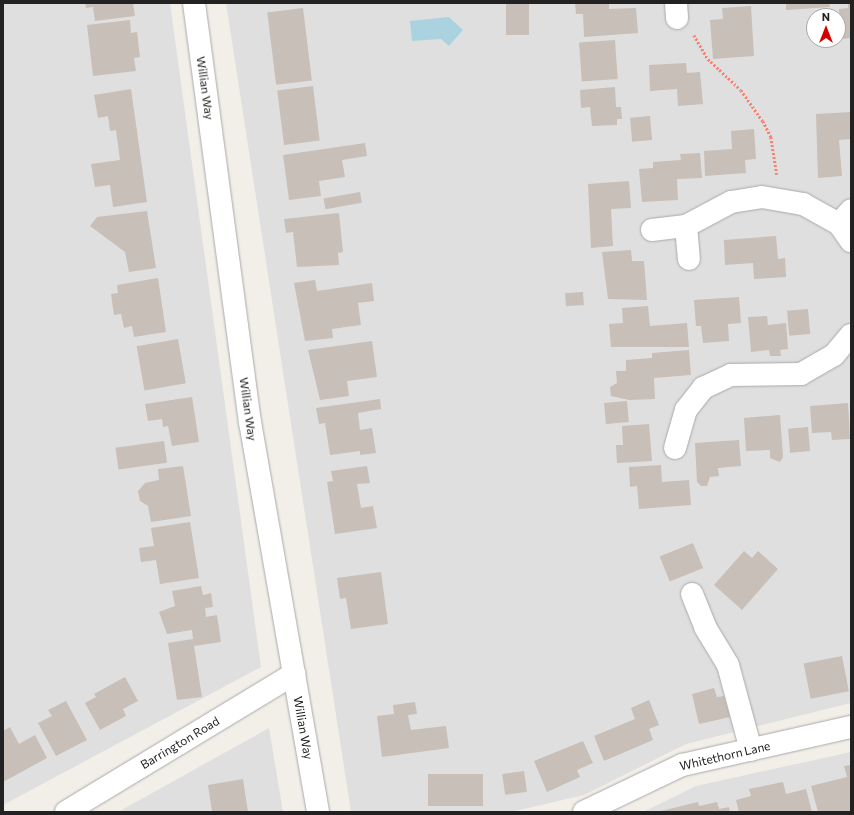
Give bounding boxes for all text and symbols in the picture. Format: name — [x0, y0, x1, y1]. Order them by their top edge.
north arrow — [806, 8, 846, 48]
text: N — [822, 10, 830, 23]
street label: Willian Way — [193, 55, 217, 121]
street label: Willian Way — [236, 376, 260, 442]
street label: Willian Way — [290, 695, 316, 761]
street label: Barrington Road — [138, 714, 222, 772]
street label: Whitethorn Lane — [678, 739, 772, 773]

